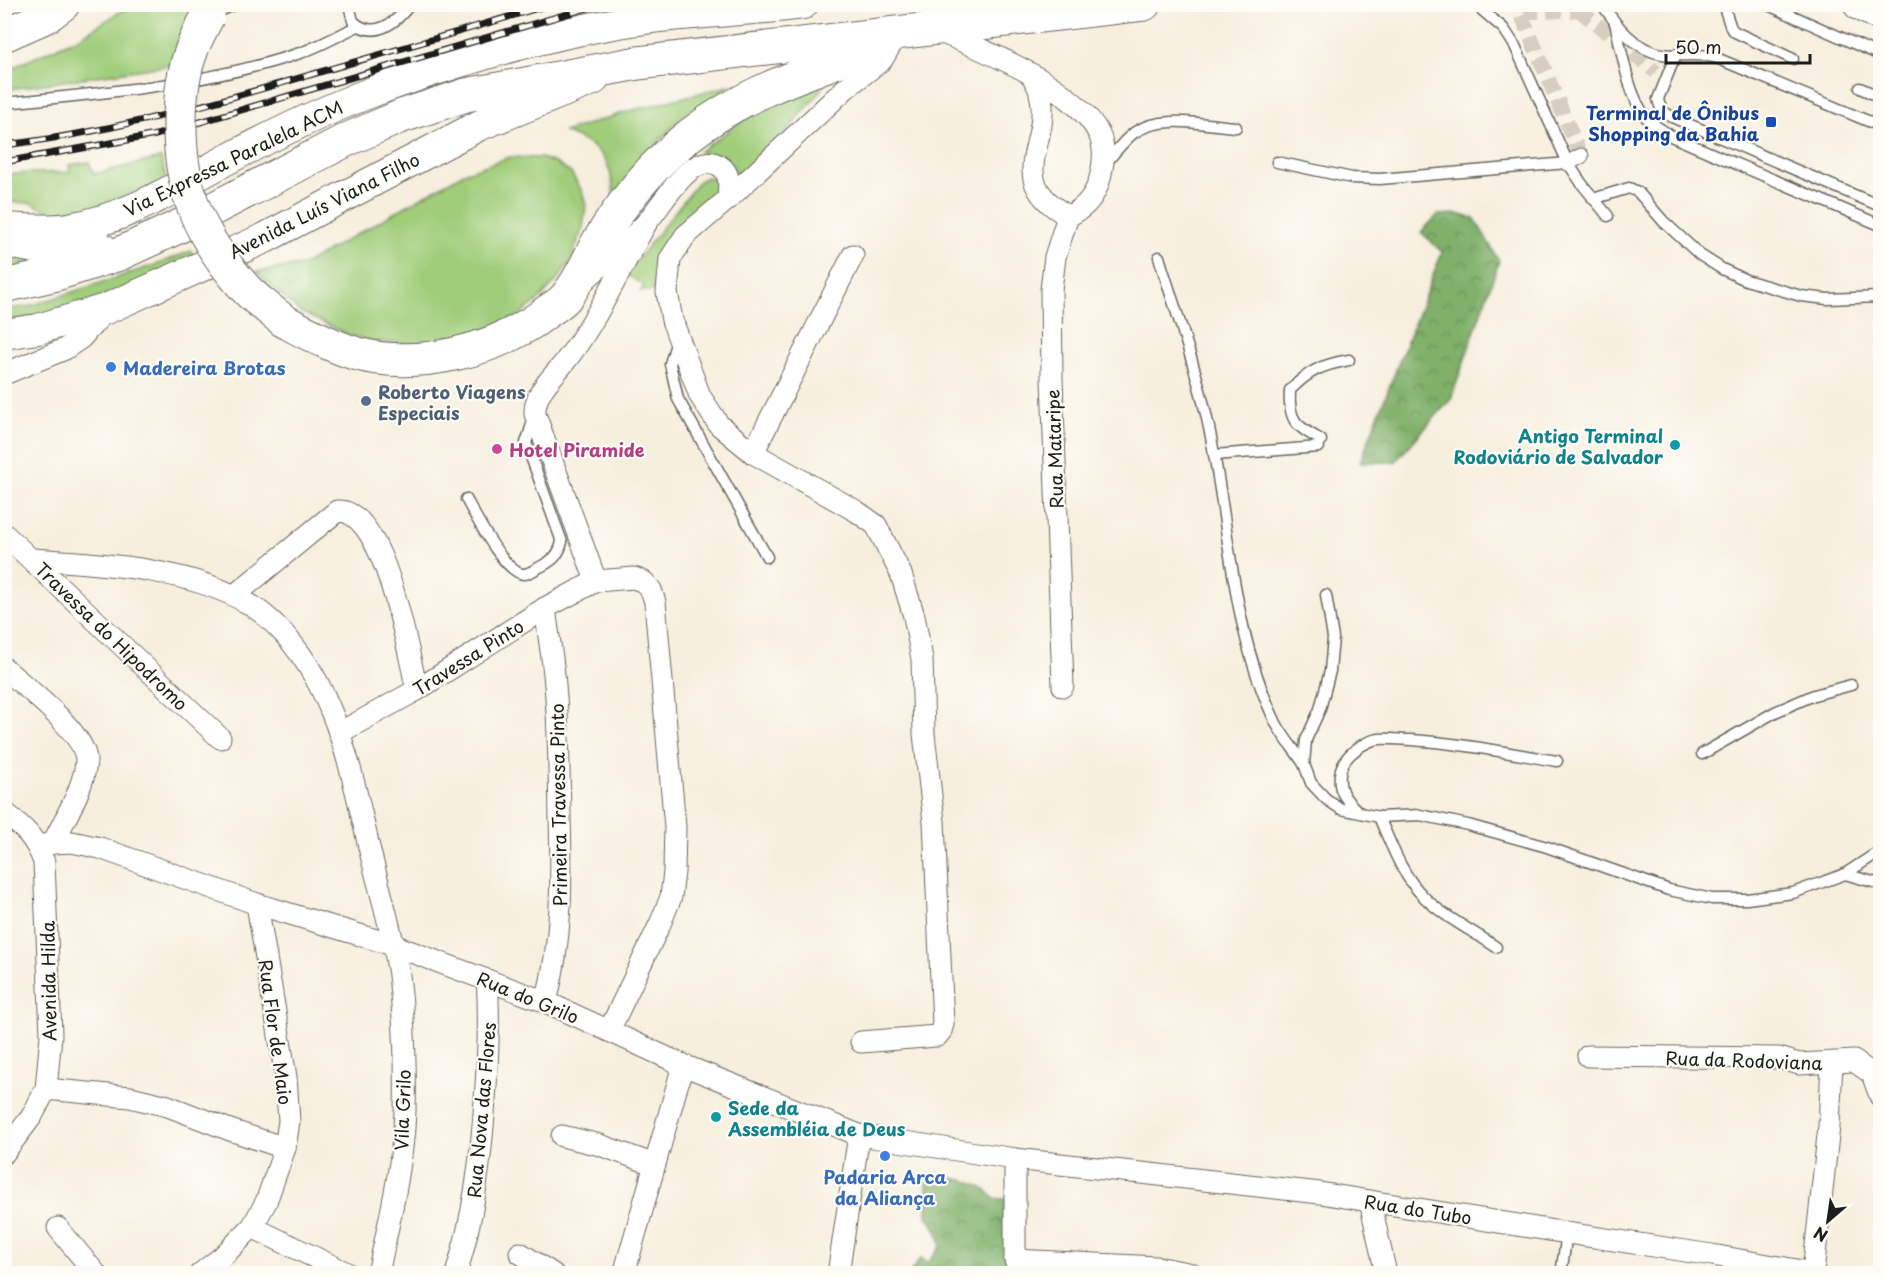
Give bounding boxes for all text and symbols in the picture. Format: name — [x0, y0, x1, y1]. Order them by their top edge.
scale bar — [1666, 27, 1810, 65]
text: 50 m — [1675, 33, 1722, 60]
street label: Via Expressa Paralela ACM — [119, 93, 347, 223]
place label: Terminal de Ônibus Shopping da Bahia — [1586, 99, 1760, 147]
marker: Terminal de Ônibus Shopping da Bahia — [1764, 115, 1778, 129]
street label: Avenida Luís Viana Filho — [224, 145, 424, 265]
place label: Madereira Brotas — [123, 354, 286, 381]
marker: Madereira Brotas — [104, 360, 118, 374]
place label: Roberto Viagens Especiais — [378, 378, 526, 426]
street label: Rua Mataripe — [1038, 389, 1070, 509]
marker: Roberto Viagens Especiais — [359, 394, 373, 408]
place label: Antigo Terminal Rodoviário de Salvador — [1454, 422, 1664, 470]
place label: Hotel Piramide — [509, 436, 645, 463]
marker: Antigo Terminal Rodoviário de Salvador — [1668, 438, 1682, 452]
marker: Hotel Piramide — [490, 442, 504, 456]
street label: Travessa do Hipodromo — [29, 556, 195, 716]
street label: Travessa Pinto — [407, 612, 529, 702]
street label: Primeira Travessa Pinto — [543, 703, 573, 907]
street label: Avenida Hilda — [33, 920, 63, 1041]
street label: Rua Flor de Maio — [252, 958, 300, 1106]
street label: Rua do Grilo — [473, 964, 583, 1030]
street label: Rua Nova das Flores — [460, 1021, 502, 1199]
street label: Rua da Rodoviana — [1665, 1044, 1824, 1076]
street label: Vila Grilo — [387, 1069, 417, 1151]
place label: Sede da Assembléia de Deus — [727, 1094, 906, 1142]
marker: Sede da Assembléia de Deus — [709, 1110, 723, 1124]
marker: Padaria Arca da Aliança — [878, 1149, 892, 1163]
place label: Padaria Arca da Aliança — [823, 1163, 947, 1211]
street label: Rua do Tubo — [1362, 1187, 1474, 1231]
north arrow — [1798, 1191, 1858, 1251]
text: N — [1809, 1221, 1832, 1249]

